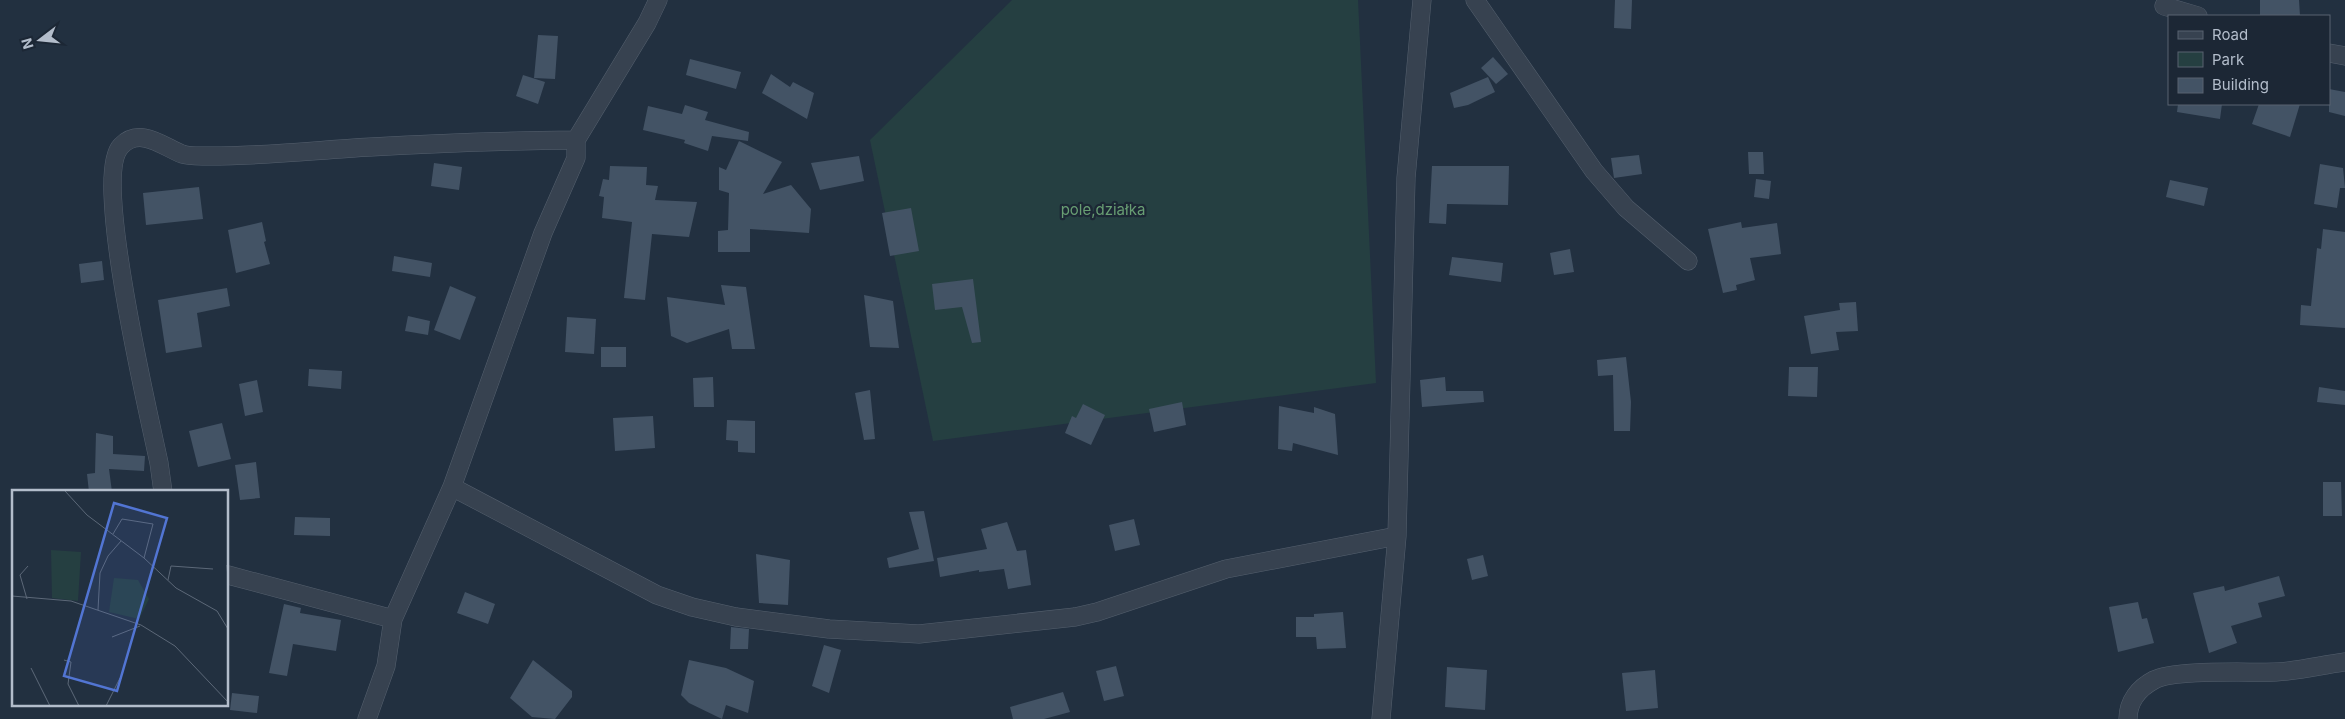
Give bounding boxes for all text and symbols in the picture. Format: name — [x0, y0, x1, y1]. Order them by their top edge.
north arrow — [15, 15, 65, 65]
legend — [2168, 15, 2330, 105]
text: Road — [2212, 25, 2248, 44]
text: N — [17, 36, 37, 51]
text: Park — [2212, 50, 2245, 69]
text: Building — [2212, 75, 2269, 94]
park label: pole,działka — [1061, 200, 1145, 219]
inset map — [12, 490, 229, 706]

